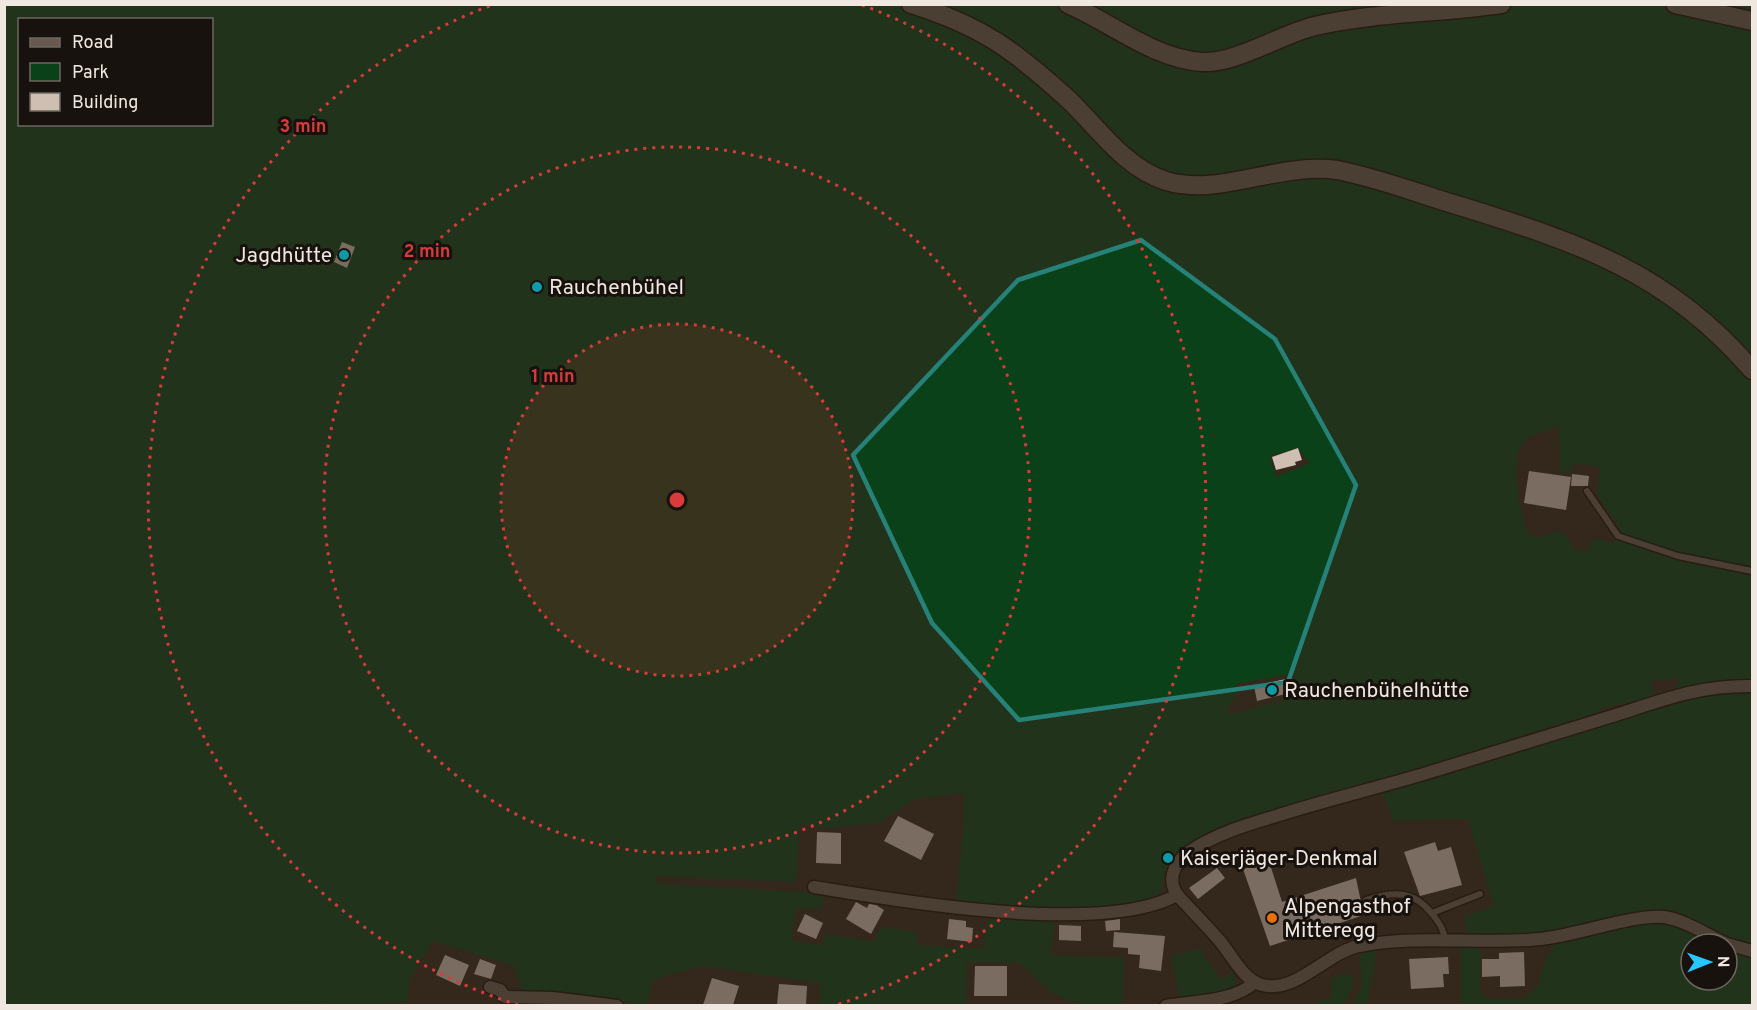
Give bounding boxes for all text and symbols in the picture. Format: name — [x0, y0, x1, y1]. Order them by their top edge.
legend — [18, 18, 213, 126]
text: Road — [72, 32, 114, 55]
text: Park — [72, 62, 109, 85]
text: Building — [72, 92, 138, 115]
text: 3 min — [280, 116, 326, 139]
text: 2 min — [403, 241, 451, 264]
place label: Jagdhütte — [235, 243, 332, 270]
marker: Jagdhütte — [337, 248, 351, 262]
place label: Rauchenbühel — [549, 275, 684, 302]
marker: Rauchenbühel — [530, 280, 544, 294]
text: 1 min — [531, 366, 575, 389]
centre of rings — [667, 490, 687, 510]
place label: Rauchenbühelhütte — [1284, 678, 1469, 705]
marker: Rauchenbühelhütte — [1265, 683, 1279, 697]
place label: Kaiserjäger-Denkmal — [1180, 846, 1378, 873]
marker: Kaiserjäger-Denkmal — [1161, 851, 1175, 865]
place label: Alpengasthof Mitteregg — [1284, 894, 1410, 945]
marker: Alpengasthof Mitteregg — [1265, 911, 1279, 925]
north arrow — [1679, 932, 1739, 992]
text: N — [1712, 956, 1732, 968]

